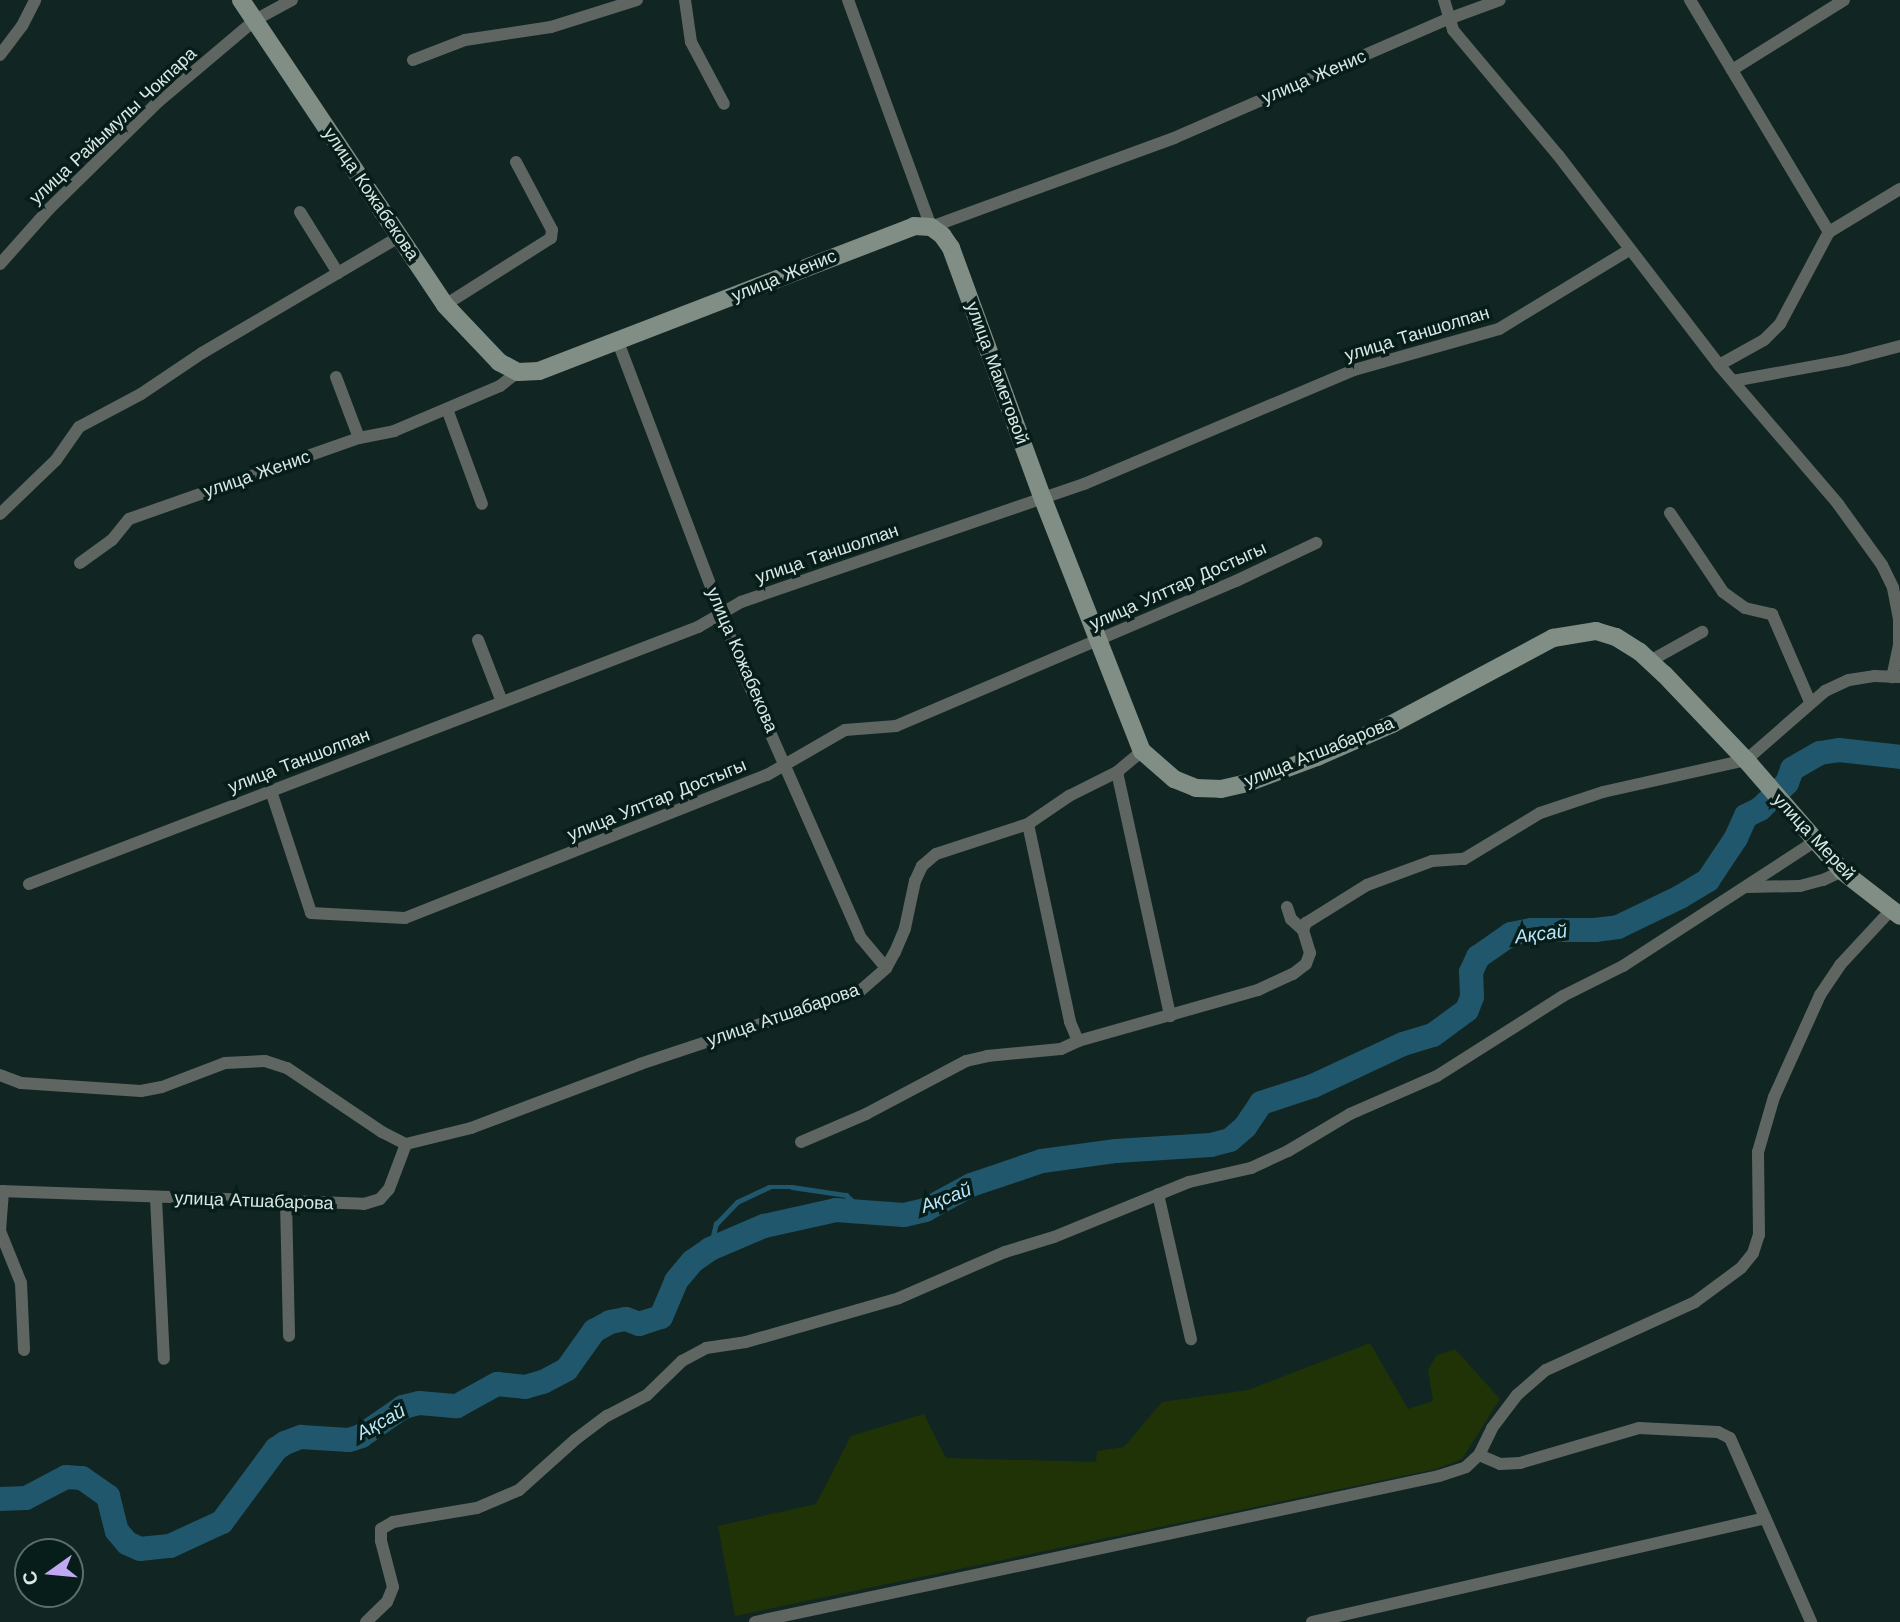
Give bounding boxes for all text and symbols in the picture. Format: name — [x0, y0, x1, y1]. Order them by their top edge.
street label: улица Райымулы Чокпара — [25, 43, 201, 209]
street label: улица Женис — [1259, 45, 1369, 109]
street label: улица Кожабекова — [319, 123, 423, 265]
street label: улица Женис — [728, 245, 840, 307]
street label: улица Маметовой — [961, 299, 1033, 447]
street label: улица Таншолпан — [1342, 302, 1492, 366]
street label: улица Женис — [201, 446, 313, 502]
street label: улица Таншолпан — [753, 519, 901, 589]
street label: улица Улттар Достыгы — [1086, 537, 1270, 635]
street label: улица Кожабекова — [702, 584, 782, 736]
street label: улица Атшабарова — [1241, 712, 1397, 792]
street label: улица Таншолпан — [225, 724, 373, 798]
street label: улица Улттар Достыгы — [564, 754, 750, 846]
street label: улица Мерей — [1768, 789, 1860, 885]
water label: Ақсай — [1514, 919, 1568, 949]
street label: улица Атшабарова — [704, 979, 862, 1051]
water label: Ақсай — [918, 1178, 974, 1218]
street label: улица Атшабарова — [174, 1187, 334, 1215]
water label: Ақсай — [353, 1399, 409, 1445]
north arrow — [14, 1538, 84, 1608]
text: С — [17, 1568, 43, 1588]

